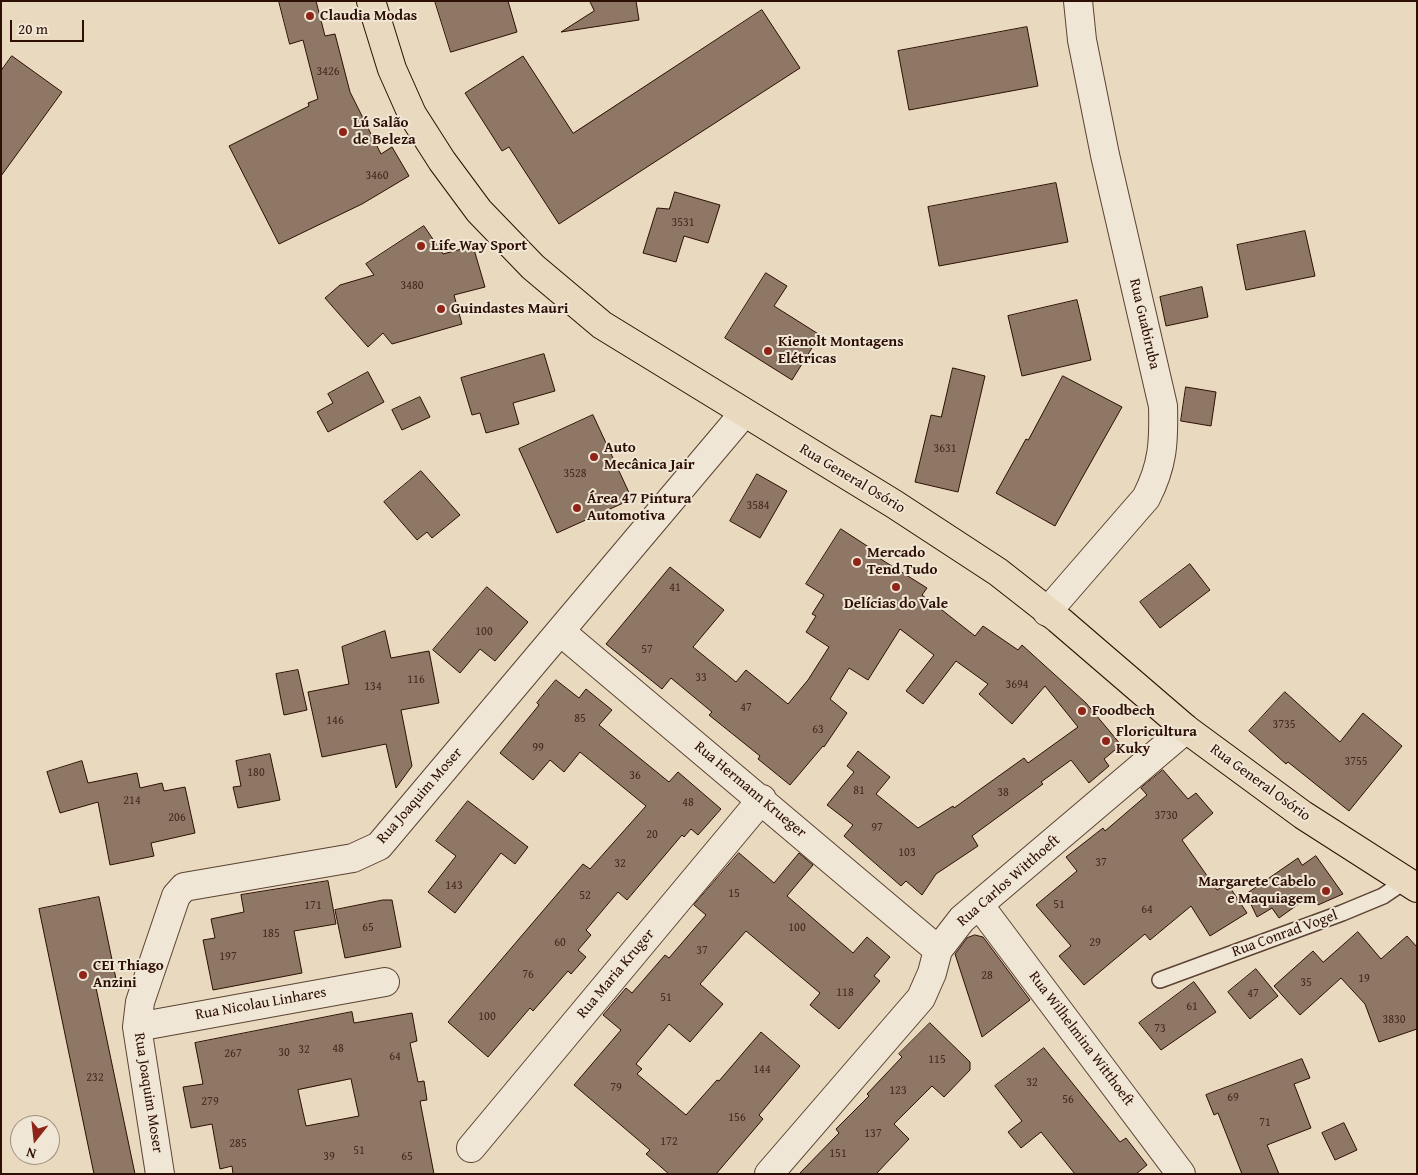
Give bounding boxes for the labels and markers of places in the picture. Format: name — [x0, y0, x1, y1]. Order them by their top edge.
place label: Claudia Modas — [320, 7, 417, 25]
marker: Claudia Modas — [304, 10, 316, 22]
place label: Lú Salão de Beleza — [353, 114, 416, 149]
marker: Lú Salão de Beleza — [337, 126, 349, 138]
place label: Life Way Sport — [431, 237, 527, 255]
marker: Life Way Sport — [415, 240, 427, 252]
place label: Guindastes Mauri — [451, 300, 569, 318]
marker: Guindastes Mauri — [435, 303, 447, 315]
place label: Kienolt Montagens Elétricas — [778, 333, 904, 368]
marker: Kienolt Montagens Elétricas — [762, 345, 774, 357]
place label: Auto Mecânica Jair — [604, 439, 695, 474]
marker: Auto Mecânica Jair — [588, 451, 600, 463]
place label: Área 47 Pintura Automotiva — [587, 490, 691, 525]
marker: Área 47 Pintura Automotiva — [571, 502, 583, 514]
place label: Mercado Tend Tudo — [867, 544, 937, 579]
marker: Mercado Tend Tudo — [851, 556, 863, 568]
marker: Delícias do Vale — [890, 581, 902, 593]
place label: Delícias do Vale — [844, 595, 948, 613]
place label: Foodbech — [1092, 702, 1155, 720]
marker: Foodbech — [1076, 705, 1088, 717]
place label: Floricultura Kuky — [1116, 723, 1197, 758]
marker: Floricultura Kuky — [1100, 735, 1112, 747]
place label: Margarete Cabelo e Maquiagem — [1198, 873, 1316, 908]
marker: Margarete Cabelo e Maquiagem — [1320, 885, 1332, 897]
place label: CEI Thiago Anzini — [93, 957, 164, 992]
marker: CEI Thiago Anzini — [77, 969, 89, 981]

